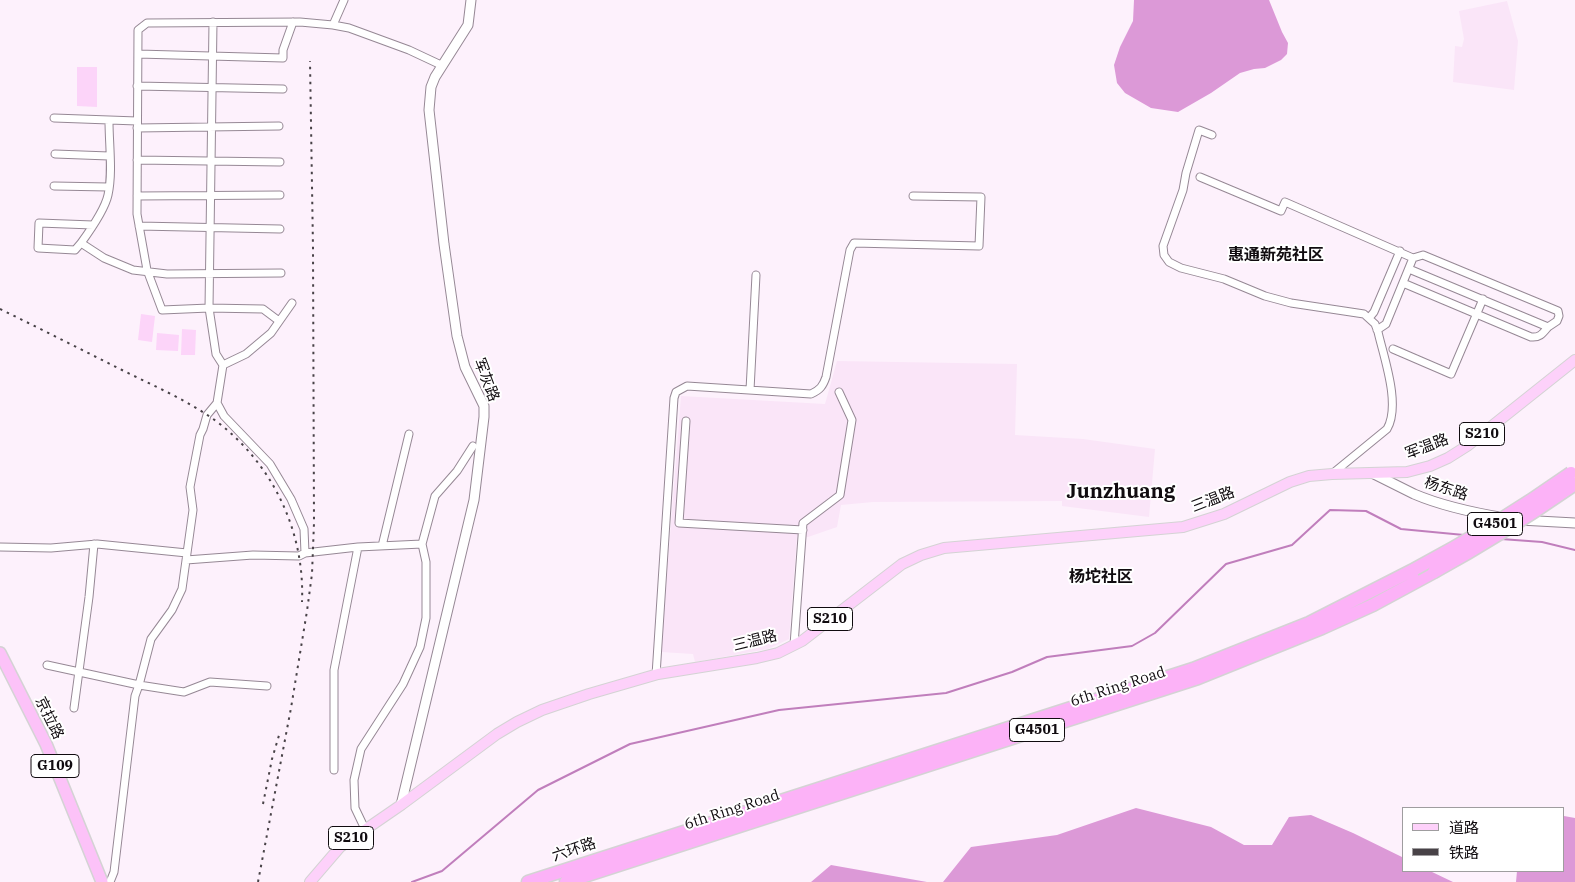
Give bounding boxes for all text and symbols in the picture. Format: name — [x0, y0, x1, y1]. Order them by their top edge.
district label: 惠通新苑社区 — [1228, 245, 1324, 265]
street label: 军灰路 — [470, 356, 502, 404]
road number: S210 — [1460, 422, 1504, 446]
street label: 军温路 — [1403, 431, 1451, 463]
street label: 杨东路 — [1422, 473, 1470, 505]
district label: Junzhuang — [1067, 480, 1175, 504]
street label: 三温路 — [1189, 484, 1237, 516]
road number: G4501 — [1468, 512, 1522, 536]
district label: 杨坨社区 — [1069, 567, 1133, 587]
road number: S210 — [808, 608, 852, 630]
street label: 三温路 — [731, 627, 779, 655]
street label: 6th Ring Road — [1068, 663, 1168, 711]
street label: 京拉路 — [31, 694, 67, 742]
road number: G4501 — [1010, 718, 1064, 742]
road number: G109 — [31, 754, 79, 778]
street label: 6th Ring Road — [682, 786, 782, 834]
legend — [1402, 807, 1565, 872]
text: 道路 — [1449, 818, 1479, 837]
road number: S210 — [328, 826, 374, 850]
street label: 六环路 — [550, 834, 598, 866]
text: 铁路 — [1449, 843, 1479, 862]

